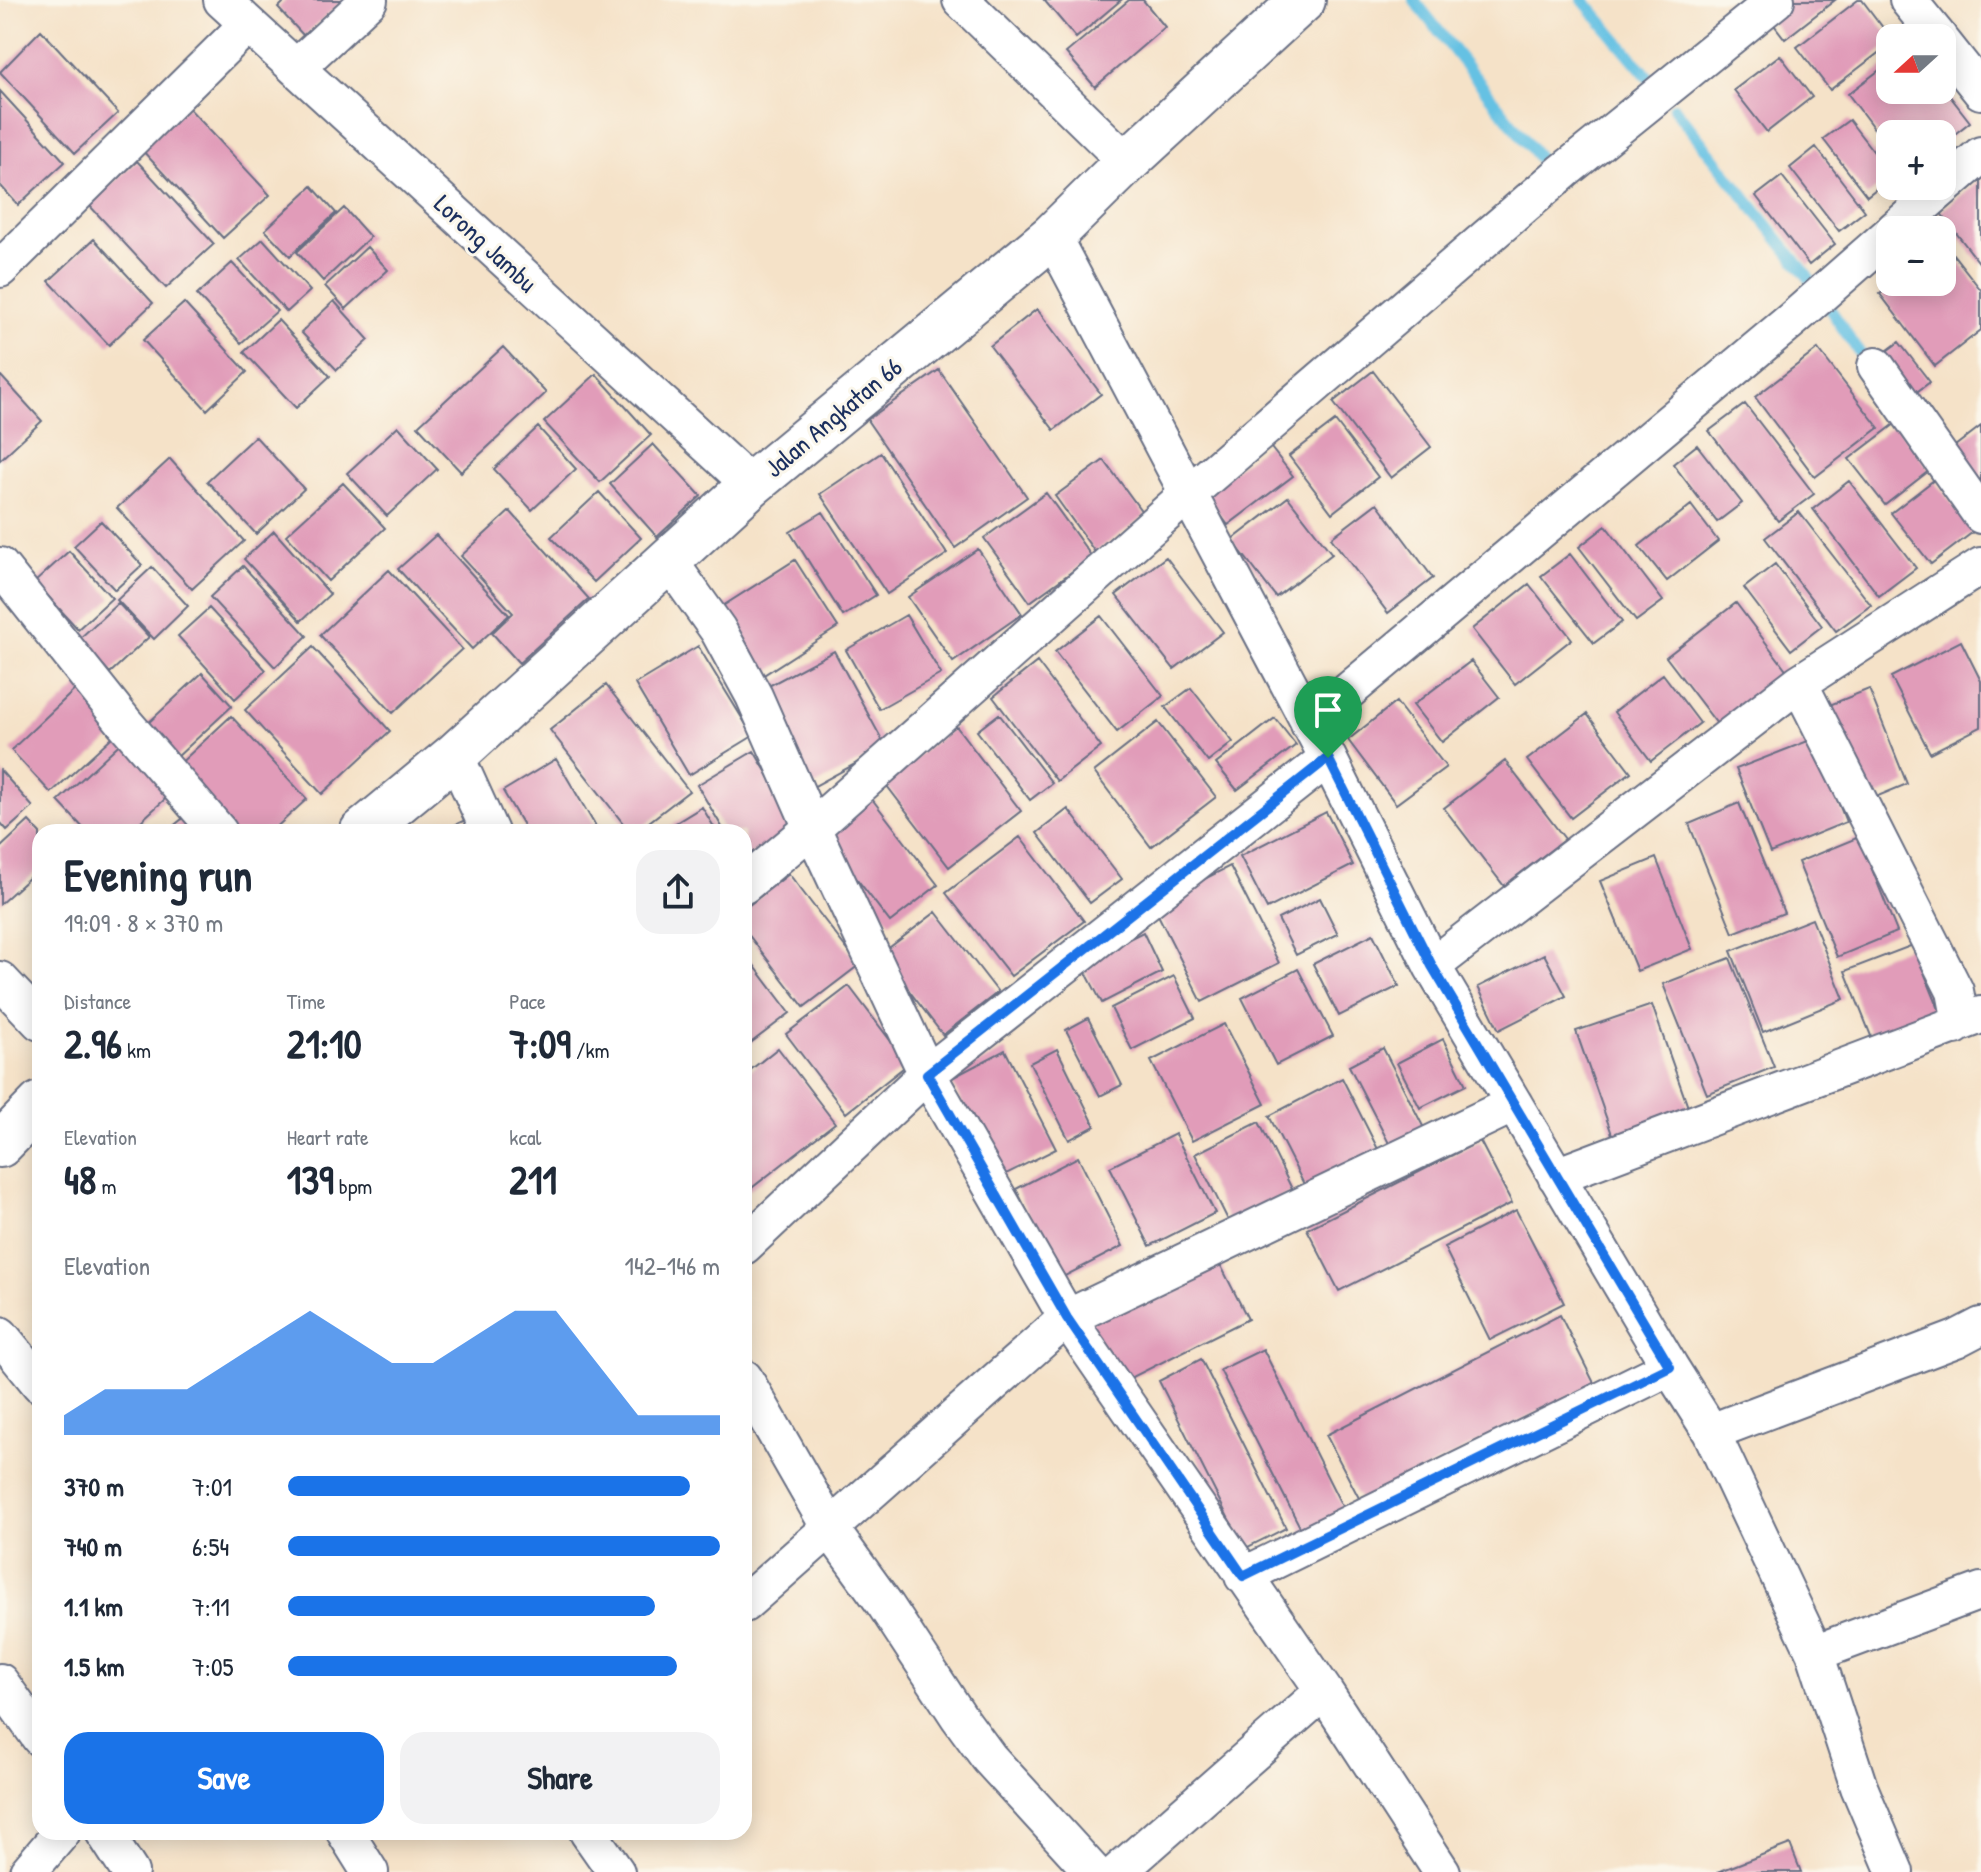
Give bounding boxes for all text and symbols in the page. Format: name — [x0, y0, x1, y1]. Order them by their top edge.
north arrow — [1876, 24, 1956, 104]
map controls — [1876, 24, 1956, 296]
button: + — [1876, 120, 1956, 200]
street label: Lorong Jambu — [427, 186, 545, 300]
button: − — [1876, 216, 1956, 296]
street label: Jalan Angkatan 66 — [757, 349, 909, 485]
pin — [1294, 676, 1362, 758]
icon: arrive — [1306, 688, 1350, 732]
text: Evening run — [64, 845, 252, 905]
button: share — [636, 850, 720, 934]
text: 19:09 · 8 × 370 m — [64, 905, 223, 940]
text: Distance — [64, 986, 131, 1016]
text: Time — [287, 986, 326, 1016]
text: Pace — [509, 986, 546, 1016]
text: 2.96 — [64, 1016, 122, 1070]
text: 21:10 — [287, 1016, 362, 1070]
text: 7:09 — [509, 1016, 571, 1070]
text: km — [122, 1035, 151, 1065]
text: /km — [571, 1035, 609, 1065]
text: Elevation — [64, 1122, 137, 1152]
text: Heart rate — [287, 1122, 369, 1152]
text: kcal — [509, 1122, 541, 1152]
text: 48 — [64, 1152, 96, 1206]
text: 139 — [287, 1152, 334, 1206]
text: 211 — [509, 1152, 557, 1206]
text: m — [96, 1171, 116, 1201]
text: bpm — [334, 1171, 372, 1201]
text: Elevation — [64, 1248, 150, 1283]
text: 142–146 m — [625, 1248, 720, 1283]
text: 370 m — [64, 1469, 124, 1504]
text: 7:01 — [192, 1469, 232, 1504]
text: 740 m — [64, 1529, 122, 1564]
text: 6:54 — [192, 1529, 229, 1564]
text: 1.1 km — [64, 1589, 123, 1624]
text: 7:11 — [192, 1589, 230, 1624]
text: 1.5 km — [64, 1649, 124, 1684]
text: 7:05 — [192, 1649, 234, 1684]
button: Save — [64, 1732, 384, 1824]
button: Share — [400, 1732, 720, 1824]

